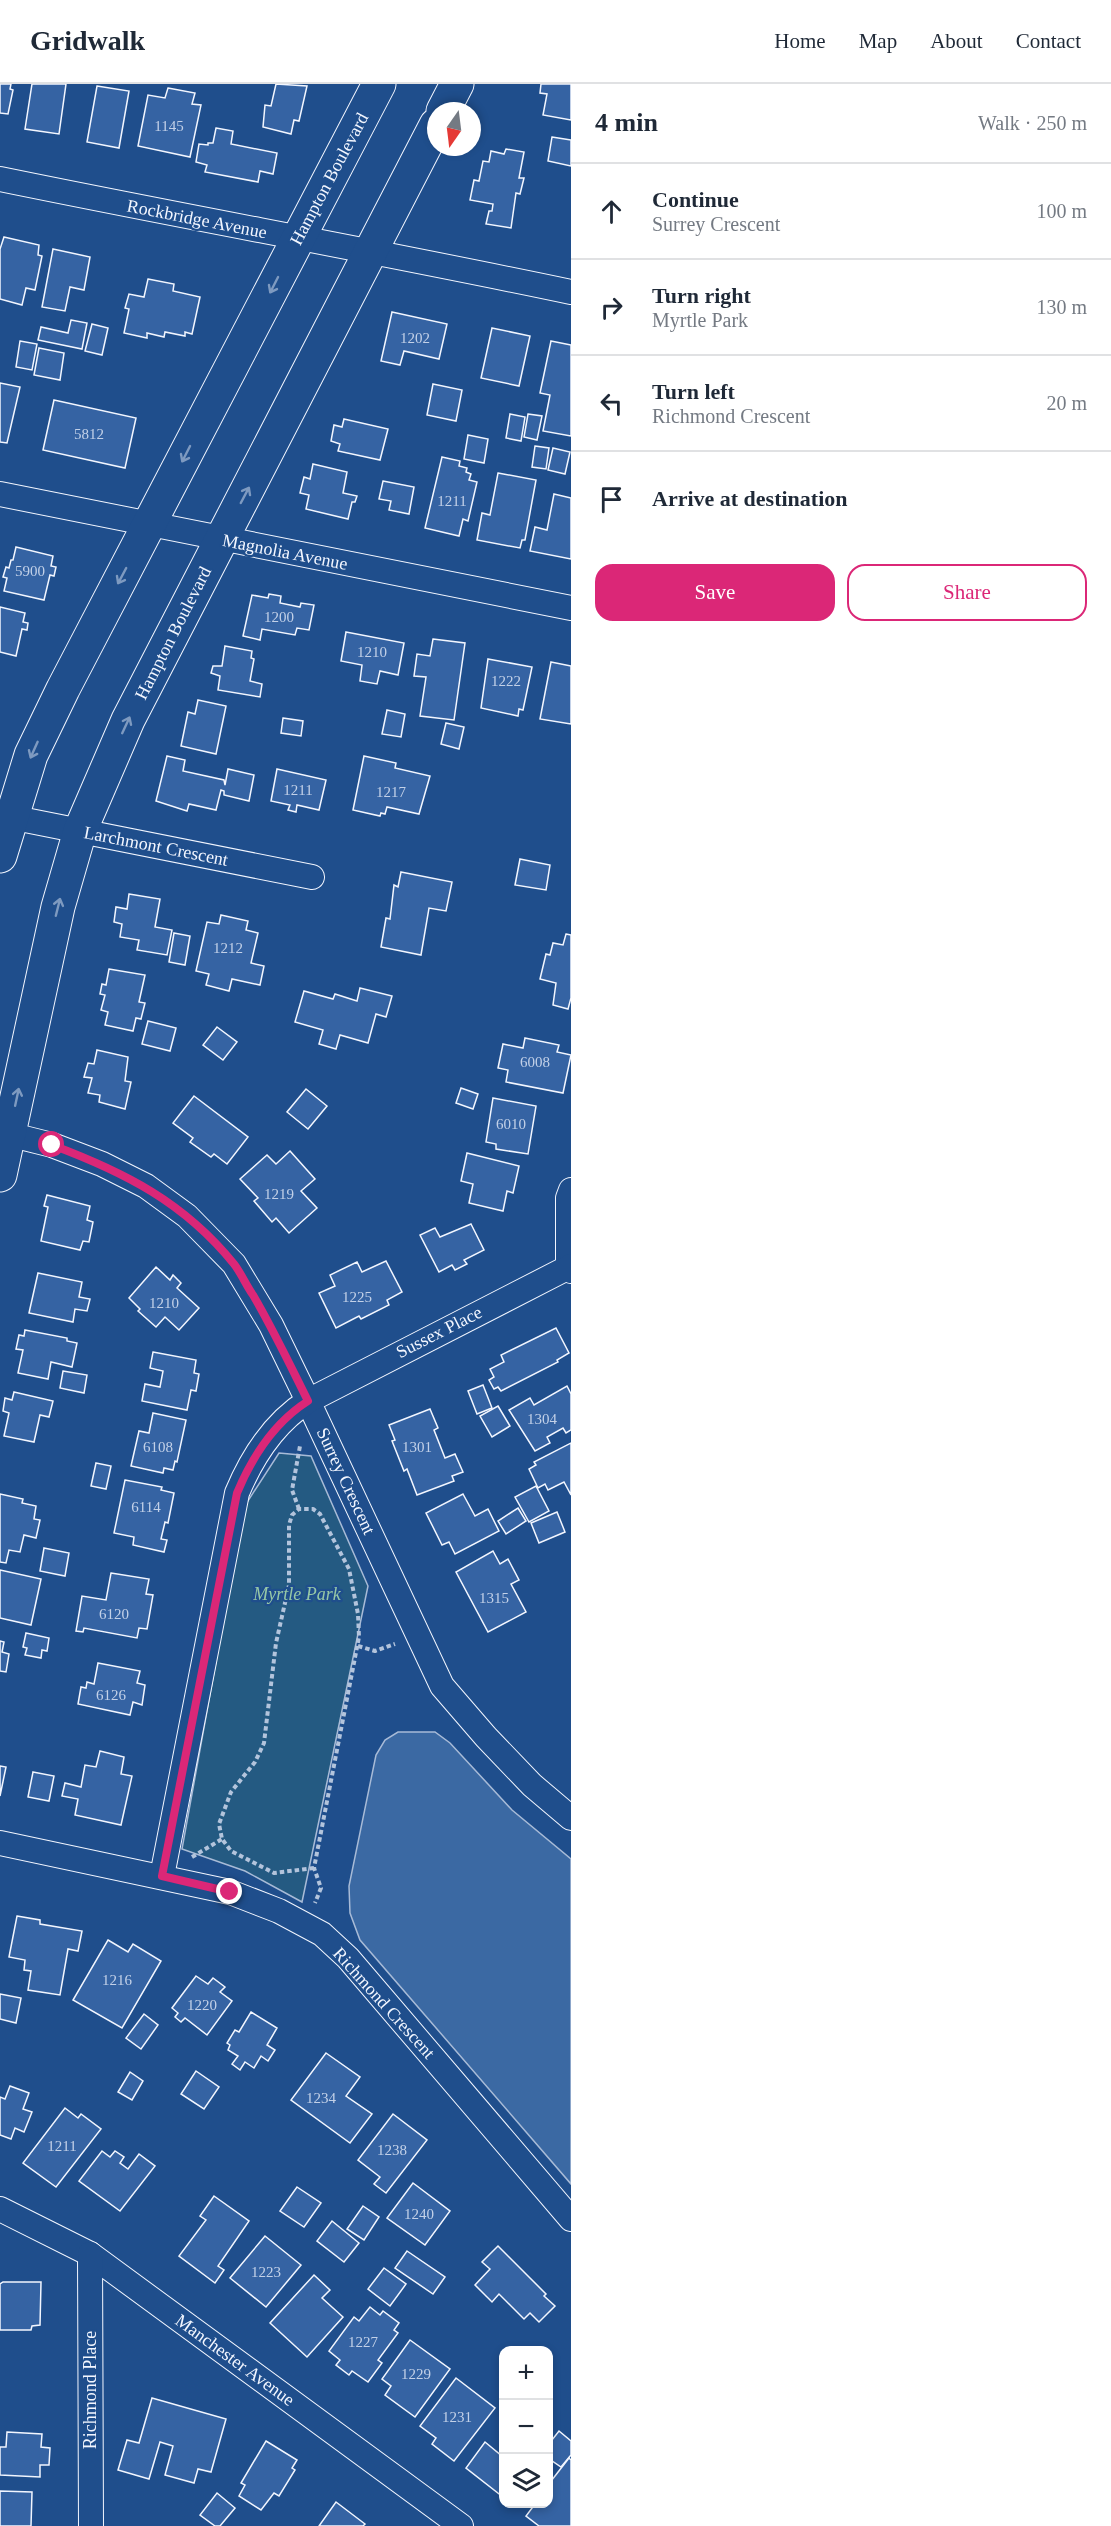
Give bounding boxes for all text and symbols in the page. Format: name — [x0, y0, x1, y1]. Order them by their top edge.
text: Gridwalk — [30, 25, 145, 56]
text: Home — [774, 29, 826, 53]
text: Map — [859, 29, 897, 53]
text: About — [930, 29, 983, 53]
text: Contact — [1016, 29, 1081, 53]
north arrow — [427, 102, 481, 156]
text: 4 min — [595, 108, 658, 137]
street label: Hampton Boulevard — [286, 110, 372, 248]
text: Walk · 250 m — [978, 112, 1087, 134]
house number: 1145 — [154, 118, 184, 134]
text: Continue — [652, 187, 739, 212]
icon: ahead — [595, 195, 628, 228]
street label: Rockbridge Avenue — [125, 196, 269, 242]
text: 100 m — [1036, 200, 1087, 222]
text: Surrey Crescent — [652, 213, 780, 235]
one-way arrow — [268, 275, 279, 293]
text: Turn right — [652, 283, 751, 308]
icon: right — [595, 291, 628, 324]
text: 130 m — [1036, 296, 1087, 318]
text: Myrtle Park — [652, 309, 748, 331]
house number: 1202 — [400, 330, 430, 346]
text: Turn left — [652, 379, 735, 404]
icon: left — [595, 387, 628, 420]
text: 20 m — [1046, 392, 1087, 414]
text: Richmond Crescent — [652, 405, 810, 427]
house number: 5812 — [74, 426, 104, 442]
one-way arrow — [180, 445, 191, 463]
icon: arrive — [595, 483, 628, 516]
text: Arrive at destination — [652, 486, 848, 511]
one-way arrow — [240, 487, 251, 505]
house number: 1211 — [437, 493, 467, 509]
street label: Magnolia Avenue — [221, 530, 349, 574]
house number: 5900 — [15, 563, 45, 579]
street label: Hampton Boulevard — [131, 563, 215, 703]
button: Save — [595, 564, 835, 621]
button: Share — [847, 564, 1087, 621]
one-way arrow — [116, 567, 127, 585]
house number: 1200 — [264, 609, 294, 625]
house number: 1210 — [357, 644, 387, 660]
house number: 1222 — [491, 673, 521, 689]
one-way arrow — [121, 716, 133, 734]
one-way arrow — [28, 741, 39, 759]
house number: 1211 — [283, 782, 313, 798]
house number: 1217 — [376, 784, 407, 800]
street label: Larchmont Crescent — [82, 822, 230, 870]
one-way arrow — [53, 898, 65, 917]
house number: 1212 — [213, 940, 243, 956]
house number: 6008 — [520, 1054, 550, 1070]
one-way arrow — [11, 1088, 23, 1107]
house number: 6010 — [496, 1116, 526, 1132]
route start — [38, 1131, 64, 1157]
house number: 1219 — [264, 1186, 294, 1202]
house number: 1225 — [342, 1289, 372, 1305]
house number: 1210 — [149, 1295, 179, 1311]
street label: Sussex Place — [393, 1302, 485, 1362]
house number: 1304 — [527, 1411, 558, 1427]
street label: Surrey Crescent — [313, 1424, 379, 1538]
house number: 6108 — [143, 1439, 173, 1455]
house number: 1301 — [402, 1439, 432, 1455]
house number: 6114 — [131, 1499, 161, 1515]
park label: Myrtle Park — [252, 1584, 342, 1604]
house number: 1315 — [479, 1590, 509, 1606]
house number: 6120 — [99, 1606, 129, 1622]
house number: 6126 — [96, 1687, 127, 1703]
route end — [216, 1878, 242, 1904]
street label: Richmond Crescent — [329, 1943, 439, 2063]
house number: 1216 — [102, 1972, 133, 1988]
house number: 1220 — [187, 1997, 217, 2013]
house number: 1234 — [306, 2090, 337, 2106]
house number: 1211 — [47, 2138, 77, 2154]
house number: 1238 — [377, 2142, 407, 2158]
house number: 1240 — [404, 2206, 434, 2222]
house number: 1223 — [251, 2264, 281, 2280]
street label: Manchester Avenue — [172, 2310, 298, 2410]
street label: Richmond Place — [80, 2331, 100, 2449]
house number: 1227 — [348, 2334, 379, 2350]
map controls — [499, 2346, 553, 2508]
button: + — [499, 2346, 553, 2400]
house number: 1229 — [401, 2366, 431, 2382]
button: − — [499, 2400, 553, 2454]
house number: 1231 — [442, 2409, 472, 2425]
button: layers — [499, 2454, 553, 2508]

